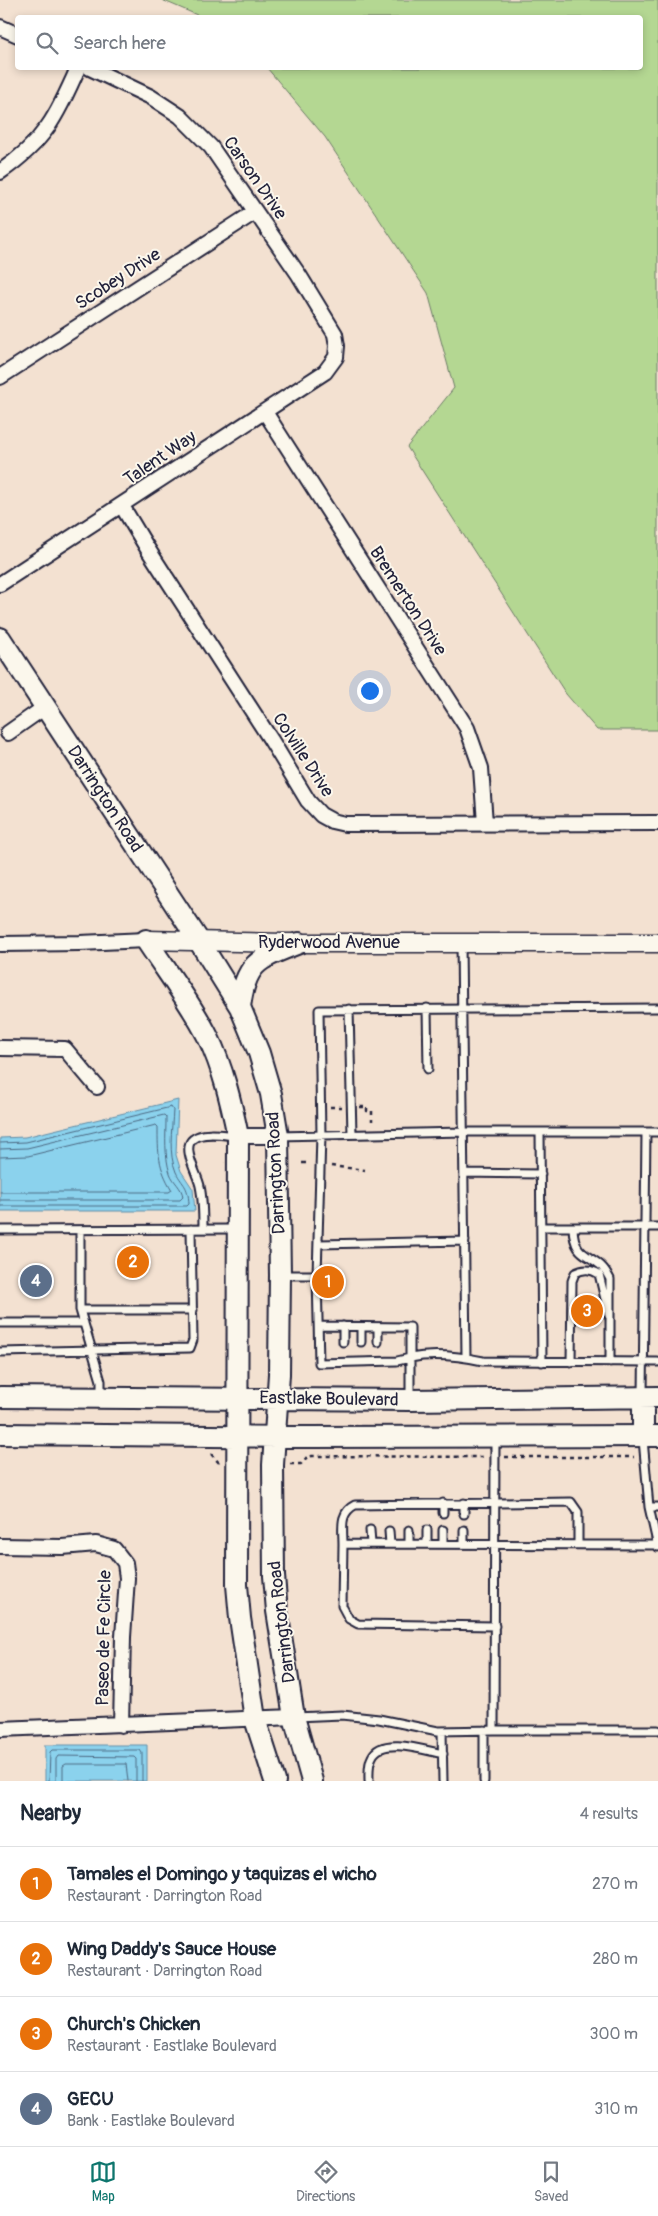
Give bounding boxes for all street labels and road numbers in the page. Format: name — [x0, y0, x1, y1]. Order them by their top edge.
street label: Carson Drive — [218, 132, 292, 224]
street label: Scobey Drive — [71, 243, 165, 315]
street label: Talent Way — [119, 425, 201, 491]
street label: Bremerton Drive — [364, 542, 452, 660]
street label: Colville Drive — [267, 708, 339, 802]
street label: Darrington Road — [62, 741, 148, 857]
street label: Ryderwood Avenue — [258, 931, 400, 954]
street label: Darrington Road — [261, 1111, 291, 1235]
street label: Eastlake Boulevard — [259, 1386, 399, 1412]
street label: Darrington Road — [263, 1560, 301, 1684]
street label: Paseo de Fe Circle — [91, 1570, 117, 1706]

